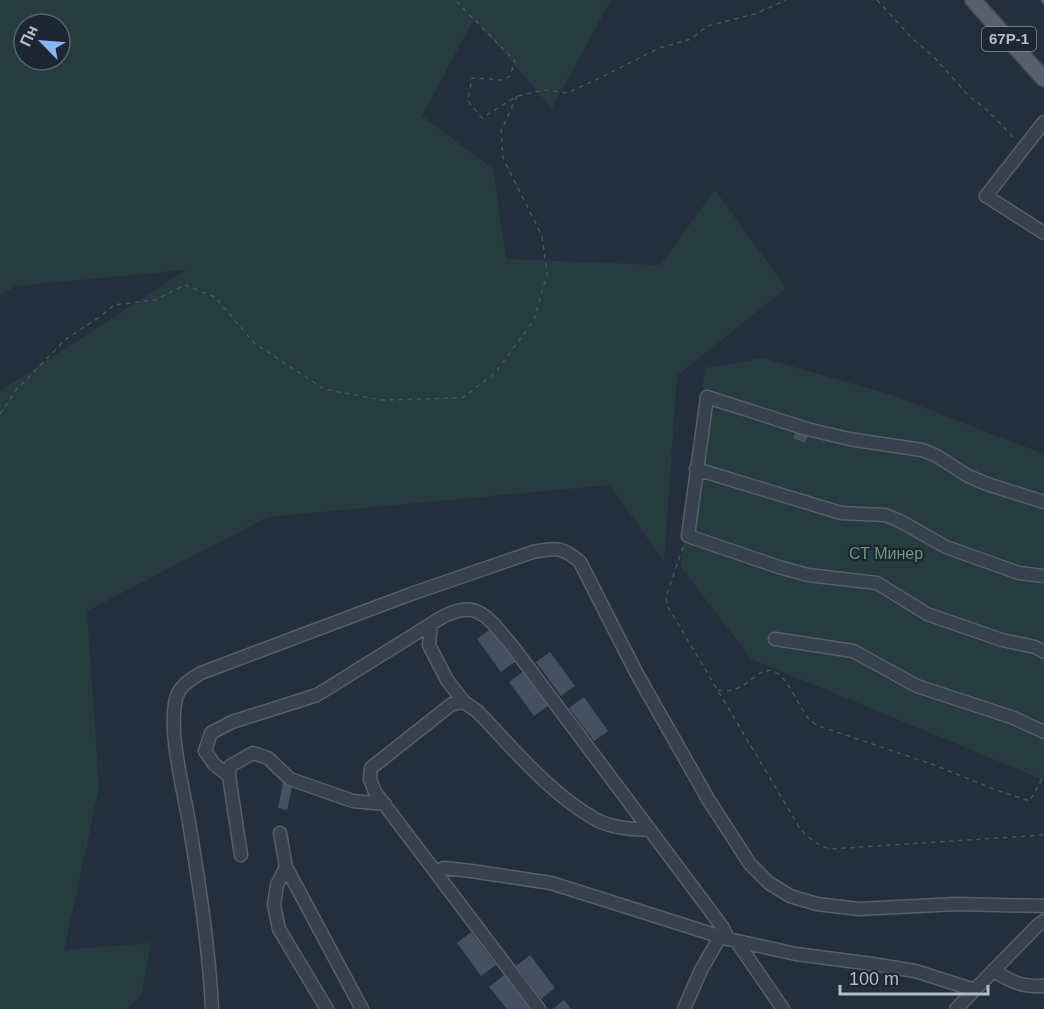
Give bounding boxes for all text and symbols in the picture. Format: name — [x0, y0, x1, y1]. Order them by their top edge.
north arrow — [12, 12, 72, 72]
text: Пн — [17, 23, 41, 49]
road number: 67Р-1 — [982, 27, 1036, 51]
park label: СТ Минер — [849, 545, 923, 562]
scale bar — [840, 958, 988, 996]
text: 100 m — [849, 969, 899, 989]

